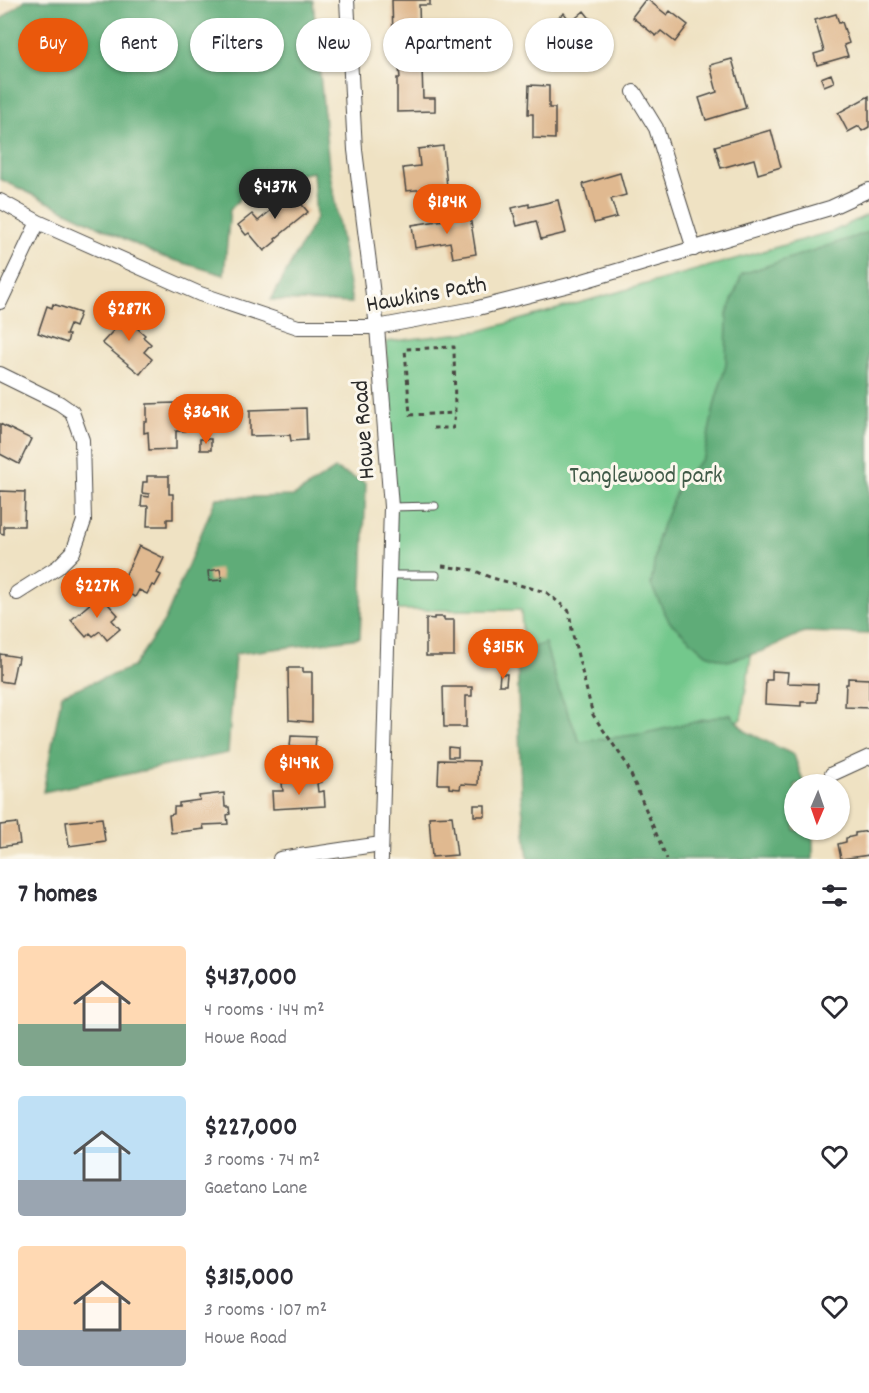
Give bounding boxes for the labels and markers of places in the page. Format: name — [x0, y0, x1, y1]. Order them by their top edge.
pin: $437K — [233, 169, 317, 220]
pin: $184K — [405, 184, 489, 235]
pin: $287K — [87, 291, 171, 342]
pin: $369K — [164, 394, 248, 445]
pin: $227K — [55, 568, 139, 619]
pin: $315K — [461, 629, 545, 680]
pin: $149K — [257, 745, 341, 796]

